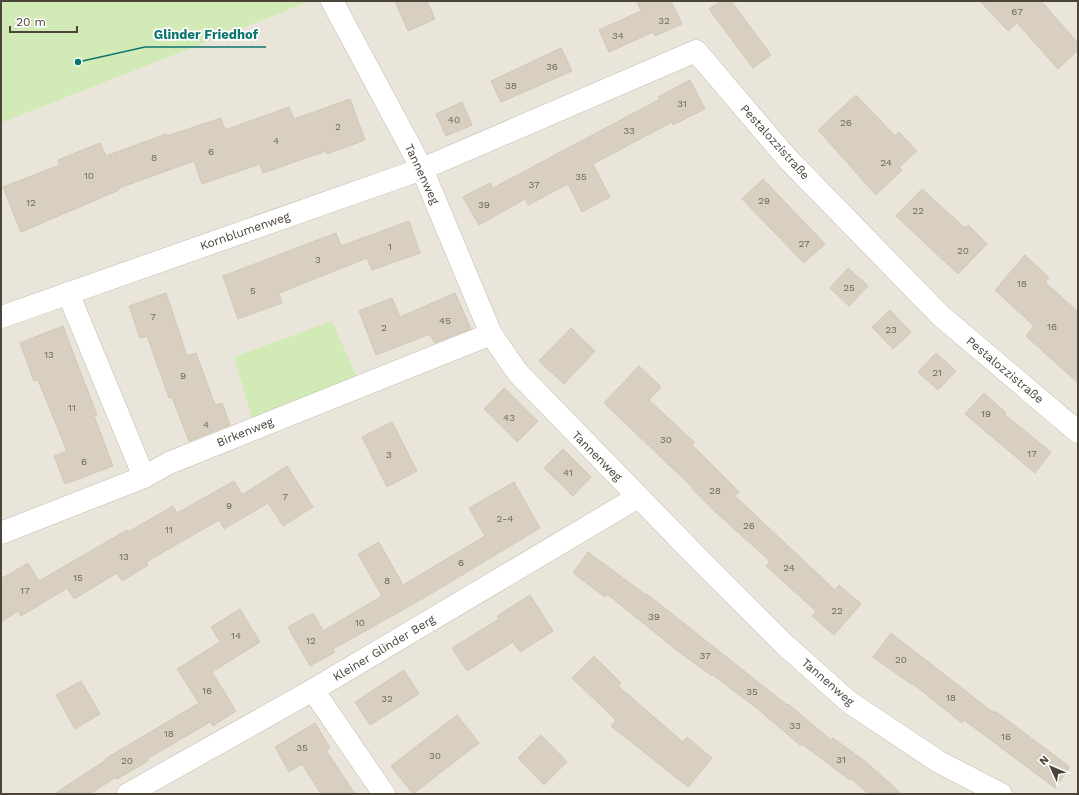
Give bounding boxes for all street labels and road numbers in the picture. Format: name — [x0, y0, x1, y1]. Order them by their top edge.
street label: Pestalozzistraße — [738, 102, 812, 183]
street label: Tannenweg — [402, 142, 442, 207]
street label: Kornblumenweg — [198, 209, 292, 253]
street label: Pestalozzistraße — [964, 334, 1046, 406]
street label: Birkenweg — [215, 414, 276, 450]
street label: Tannenweg — [569, 428, 625, 484]
street label: Kleiner Glinder Berg — [330, 612, 438, 684]
street label: Tannenweg — [799, 655, 858, 709]

